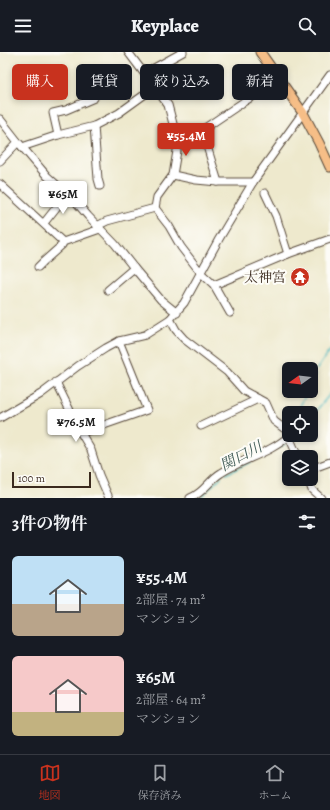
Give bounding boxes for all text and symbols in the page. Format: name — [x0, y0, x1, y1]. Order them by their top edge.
text: Keyplace — [131, 14, 199, 38]
icon: menu — [12, 15, 34, 37]
icon: search — [296, 15, 318, 37]
chip: 購入 — [12, 64, 68, 100]
chip: 賃貸 — [76, 64, 132, 100]
chip: 絞り込み — [140, 64, 224, 100]
chip: 新着 — [232, 64, 288, 100]
pin: ¥55.4M — [153, 123, 219, 157]
text: ¥55.4M — [166, 127, 206, 144]
pin: ¥65M — [39, 181, 87, 215]
text: ¥65M — [48, 185, 78, 202]
temple icon: 太神宮 — [289, 266, 311, 288]
place label: 太神宮 — [244, 268, 286, 287]
north arrow — [282, 362, 318, 398]
map controls — [282, 362, 318, 486]
button: locate — [282, 406, 318, 442]
pin: ¥76.5M — [43, 409, 109, 443]
text: ¥76.5M — [56, 413, 96, 430]
water label: 関口川 — [216, 436, 267, 475]
button: layers — [282, 450, 318, 486]
scale bar — [12, 470, 91, 489]
text: 100 m — [18, 471, 45, 486]
icon: filters — [296, 511, 318, 533]
text: 3件の物件 — [12, 512, 87, 535]
text: ¥55.4M — [136, 566, 187, 589]
icon: home — [44, 572, 92, 620]
text: 2部屋 · 74 m² — [136, 591, 205, 608]
text: マンション — [136, 610, 200, 627]
text: ¥65M — [136, 666, 175, 689]
icon: home — [44, 672, 92, 720]
text: 2部屋 · 64 m² — [136, 691, 205, 708]
text: マンション — [136, 710, 200, 727]
tab: 地図 — [39, 762, 61, 803]
tab: 保存済み — [138, 762, 182, 803]
tab: ホーム — [259, 762, 292, 803]

